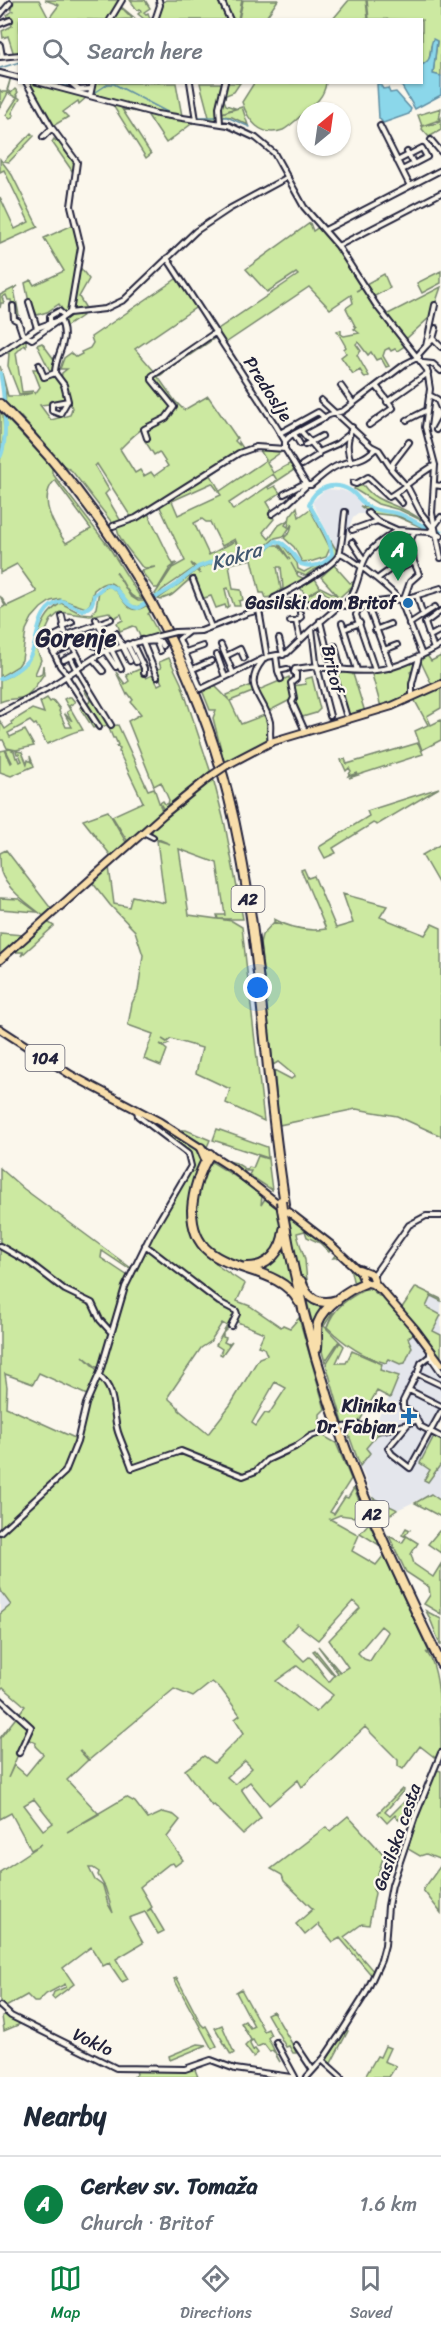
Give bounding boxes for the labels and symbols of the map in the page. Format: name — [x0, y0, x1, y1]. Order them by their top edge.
north arrow — [297, 102, 351, 156]
street label: Predoslje — [235, 350, 302, 429]
water label: Kokra — [207, 531, 269, 581]
pin: A — [378, 532, 418, 581]
place label: Gasilski dom Britof — [244, 587, 398, 619]
marker: Gasilski dom Britof — [401, 596, 415, 610]
district label: Gorenje — [36, 617, 117, 659]
street label: Britof — [312, 642, 355, 698]
road number: A2 — [232, 886, 264, 912]
your location — [243, 973, 272, 1002]
road number: 104 — [26, 1045, 64, 1071]
place label: Klinika Dr. Fabjan — [317, 1390, 397, 1443]
marker: Klinika Dr. Fabjan — [400, 1407, 418, 1425]
road number: A2 — [356, 1501, 388, 1527]
street label: Gasilska cesta — [364, 1778, 431, 1895]
street label: Voklo — [67, 2018, 119, 2066]

